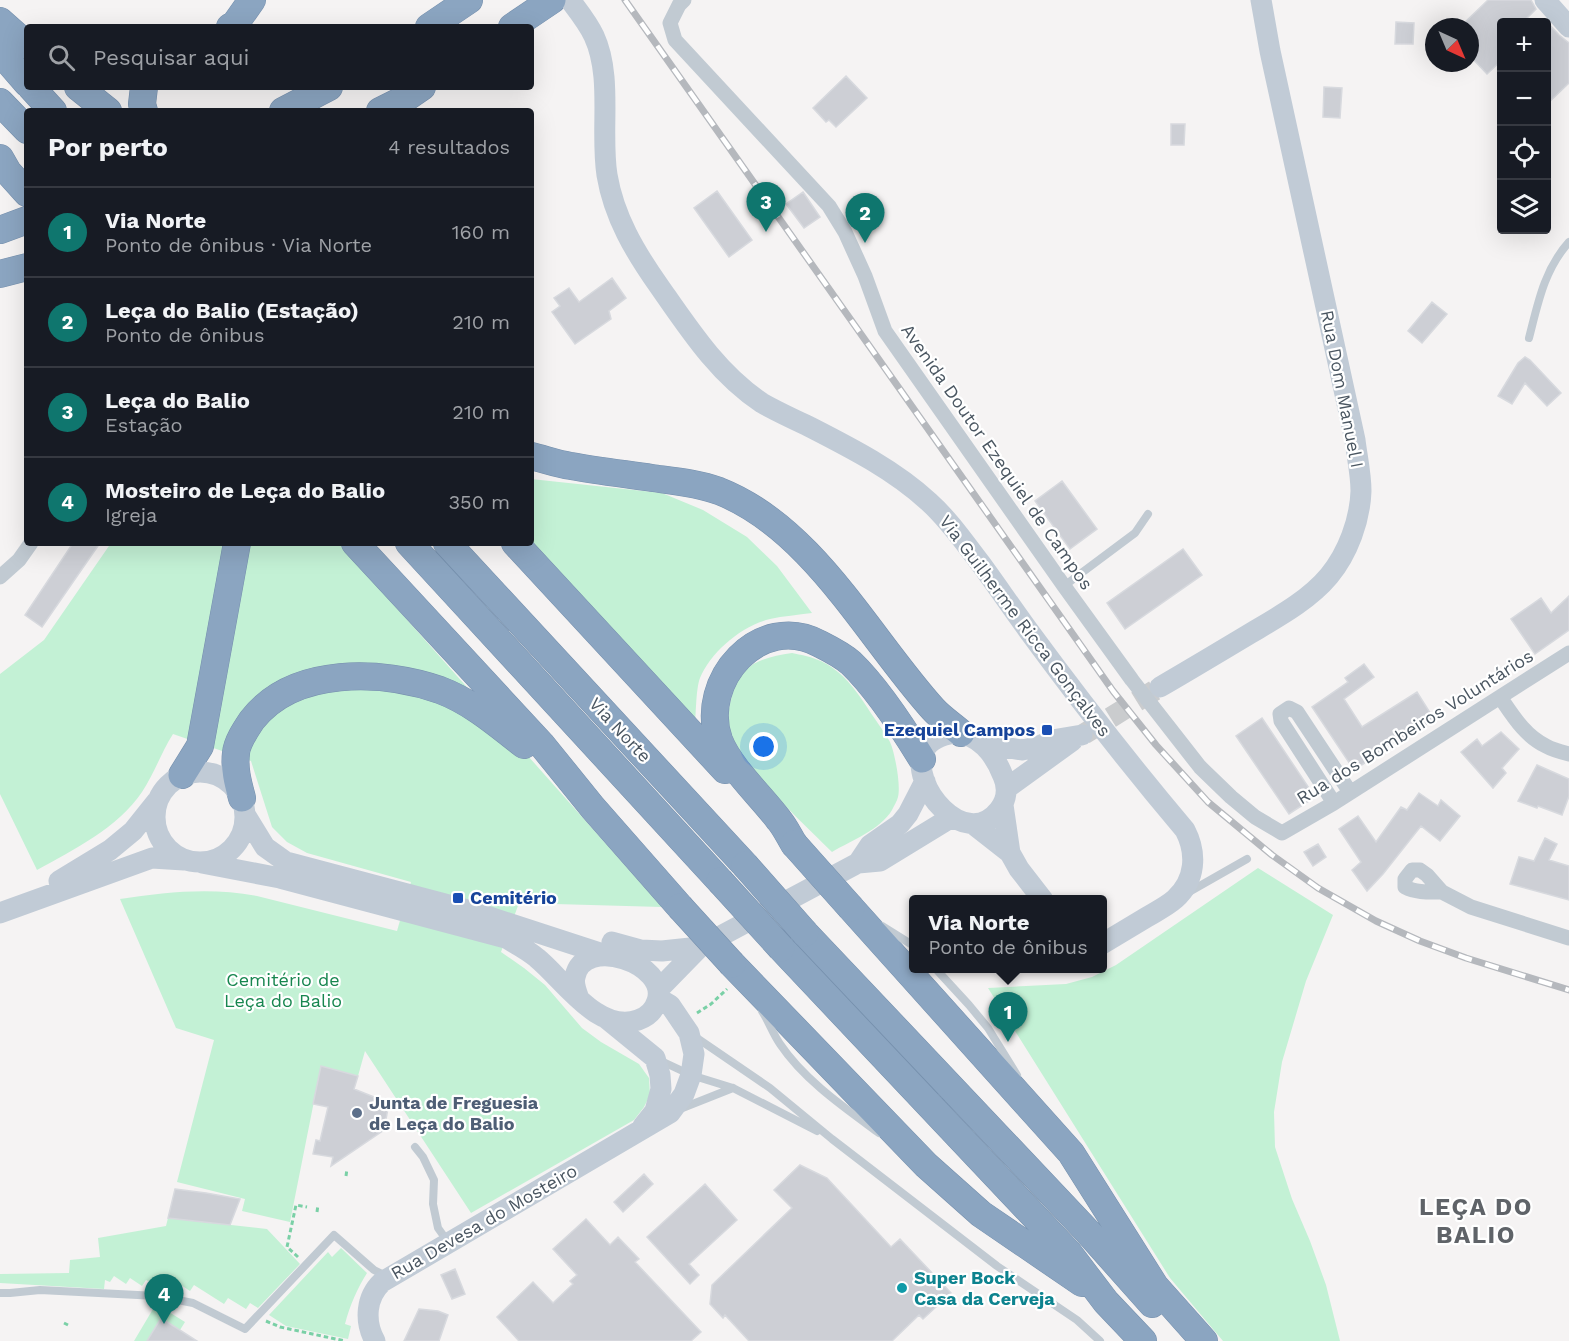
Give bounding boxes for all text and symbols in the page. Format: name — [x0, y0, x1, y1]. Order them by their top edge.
north arrow — [1425, 18, 1479, 72]
map controls — [1497, 18, 1551, 234]
button: + — [1497, 18, 1551, 72]
search box — [24, 24, 534, 90]
icon: search — [45, 41, 78, 74]
text: Pesquisar aqui — [93, 45, 249, 70]
button: − — [1497, 72, 1551, 126]
button: locate — [1497, 126, 1551, 180]
text: Por perto — [48, 132, 168, 162]
text: 4 resultados — [388, 135, 510, 159]
button: layers — [1497, 180, 1551, 234]
pin: 3 — [746, 182, 786, 232]
pin: 2 — [846, 194, 884, 243]
text: Via Norte — [105, 208, 206, 233]
text: 1 — [63, 220, 72, 244]
text: 160 m — [452, 220, 510, 244]
text: Ponto de ônibus · Via Norte — [105, 233, 372, 257]
text: Leça do Balio (Estação) — [105, 298, 359, 323]
street label: Rua Dom Manuel I — [1317, 308, 1368, 470]
text: 2 — [62, 310, 73, 334]
text: 210 m — [452, 310, 510, 334]
street label: Avenida Doutor Ezequiel de Campos — [897, 320, 1098, 594]
text: Ponto de ônibus — [105, 323, 264, 347]
text: Leça do Balio — [105, 388, 250, 413]
text: 3 — [62, 400, 73, 424]
text: 210 m — [452, 400, 510, 424]
text: Estação — [105, 413, 183, 437]
text: Mosteiro de Leça do Balio — [105, 478, 385, 503]
text: 4 — [61, 490, 74, 514]
text: 350 m — [448, 490, 510, 514]
text: Igreja — [105, 503, 157, 527]
street label: Via Guilherme Ricca Gonçalves — [935, 511, 1116, 741]
street label: Rua dos Bombeiros Voluntários — [1293, 645, 1537, 808]
street label: Via Norte — [585, 693, 656, 766]
place label: Ezequiel Campos — [884, 719, 1035, 740]
marker: Ezequiel Campos — [1040, 723, 1054, 737]
your location — [749, 732, 778, 761]
place label: Cemitério — [470, 887, 557, 908]
marker: Cemitério — [451, 891, 465, 905]
popup — [909, 895, 1107, 973]
text: Via Norte — [928, 910, 1029, 935]
text: Ponto de ônibus — [928, 935, 1088, 959]
park label: Cemitério de Leça do Balio — [224, 969, 342, 1011]
pin: 1 — [988, 992, 1028, 1042]
place label: Junta de Freguesia de Leça do Balio — [369, 1092, 539, 1134]
marker: Junta de Freguesia de Leça do Balio — [350, 1106, 364, 1120]
street label: Rua Devesa do Mosteiro — [387, 1160, 581, 1284]
district label: LEÇA DO BALIO — [1419, 1193, 1533, 1249]
place label: Super Bock Casa da Cerveja — [914, 1267, 1055, 1309]
pin: 4 — [144, 1274, 184, 1324]
marker: Super Bock Casa da Cerveja — [895, 1281, 909, 1295]

